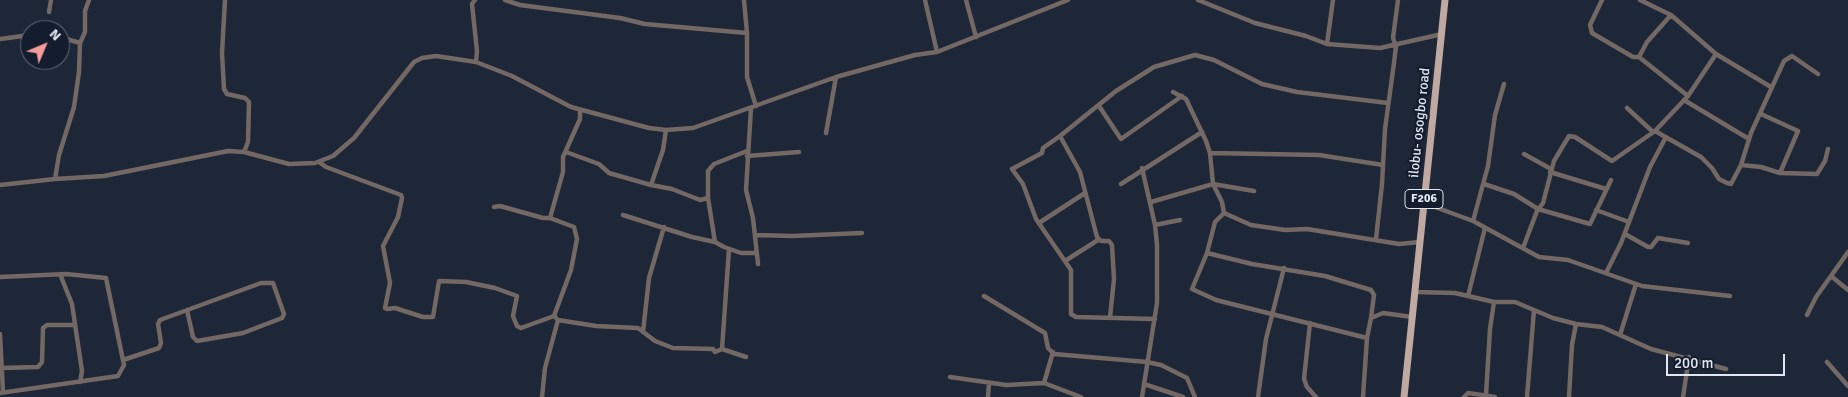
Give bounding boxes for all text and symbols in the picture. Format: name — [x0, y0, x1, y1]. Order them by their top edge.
north arrow — [20, 20, 70, 70]
text: N — [46, 25, 65, 44]
street label: ilobu- osogbo road — [1406, 67, 1434, 179]
road number: F206 — [1405, 190, 1443, 208]
scale bar — [1668, 344, 1787, 376]
text: 200 m — [1674, 354, 1714, 372]

